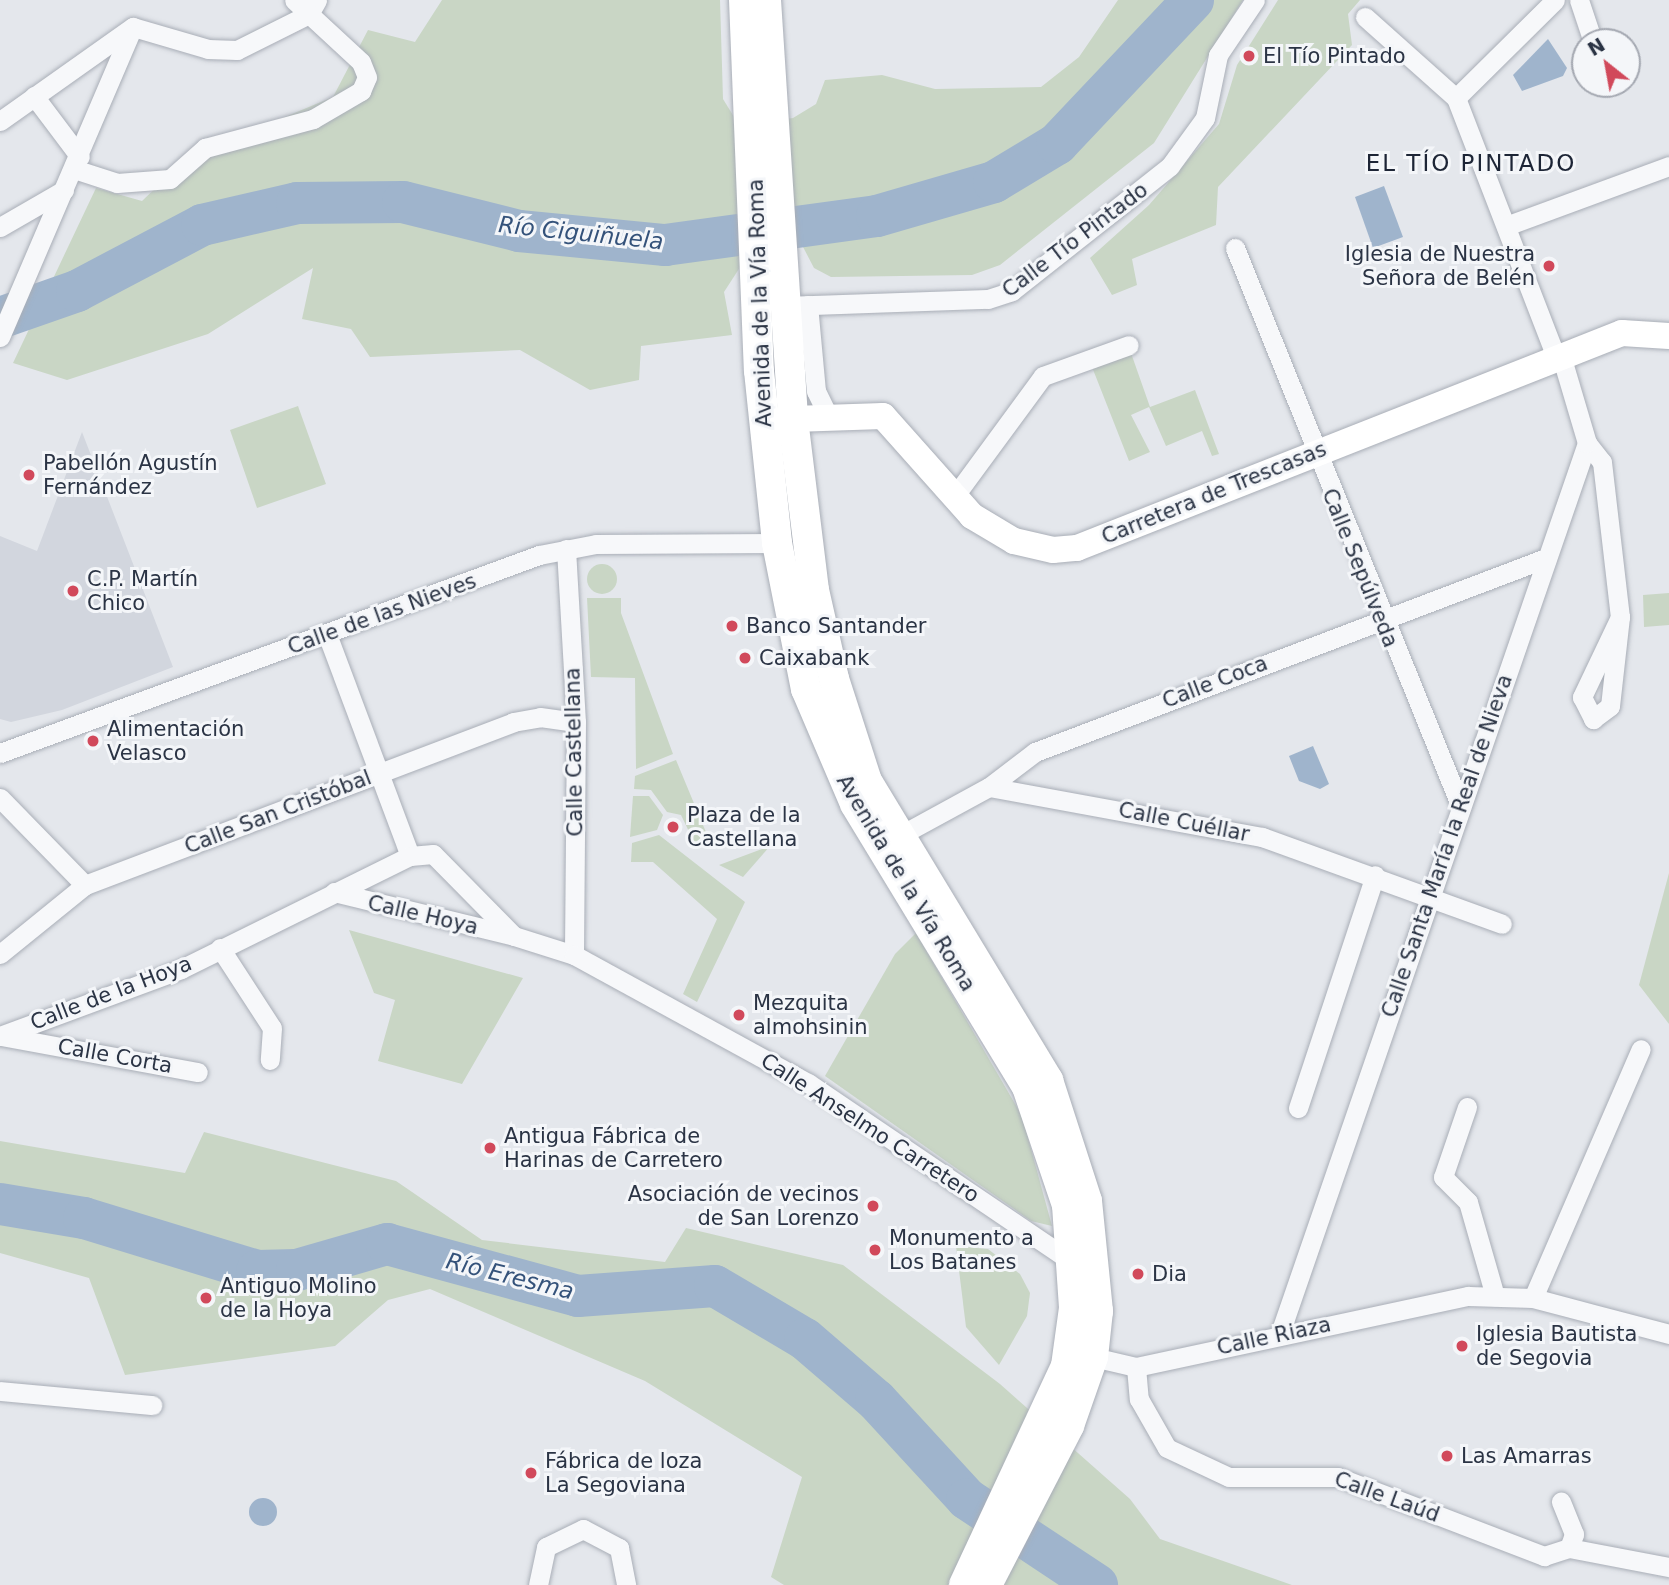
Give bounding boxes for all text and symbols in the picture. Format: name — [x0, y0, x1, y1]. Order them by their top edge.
north arrow — [1571, 28, 1641, 98]
text: N — [1584, 33, 1609, 60]
place label: El Tío Pintado — [1263, 43, 1406, 69]
marker: El Tío Pintado — [1241, 48, 1257, 64]
district label: EL TÍO PINTADO — [1367, 149, 1575, 177]
street label: Calle Tío Pintado — [997, 177, 1153, 303]
street label: Avenida de la Vía Roma — [743, 178, 777, 428]
water label: Río Ciguiñuela — [497, 211, 665, 255]
place label: Iglesia de Nuestra Señora de Belén — [1345, 241, 1535, 291]
marker: Iglesia de Nuestra Señora de Belén — [1541, 258, 1557, 274]
street label: Carretera de Trescasas — [1098, 436, 1330, 550]
place label: Pabellón Agustín Fernández — [43, 450, 218, 500]
marker: Pabellón Agustín Fernández — [21, 467, 37, 483]
street label: Calle Sepúlveda — [1317, 485, 1403, 651]
place label: C.P. Martín Chico — [87, 566, 198, 616]
street label: Calle de las Nieves — [284, 568, 480, 660]
marker: C.P. Martín Chico — [65, 583, 81, 599]
place label: Banco Santander — [746, 613, 926, 639]
marker: Banco Santander — [724, 618, 740, 634]
place label: Caixabank — [759, 645, 869, 671]
marker: Caixabank — [737, 650, 753, 666]
street label: Calle Coca — [1159, 650, 1271, 714]
street label: Calle Castellana — [560, 667, 588, 837]
street label: Calle Santa María la Real de Nieva — [1376, 671, 1518, 1021]
place label: Alimentación Velasco — [107, 716, 244, 766]
marker: Alimentación Velasco — [85, 733, 101, 749]
street label: Calle San Cristóbal — [181, 765, 375, 859]
street label: Avenida de la Vía Roma — [831, 770, 981, 996]
street label: Calle Cuéllar — [1116, 797, 1252, 847]
place label: Plaza de la Castellana — [687, 802, 801, 852]
marker: Plaza de la Castellana — [665, 819, 681, 835]
street label: Calle Hoya — [365, 890, 481, 940]
street label: Calle de la Hoya — [27, 951, 195, 1035]
place label: Mezquita almohsinin — [753, 990, 868, 1040]
marker: Mezquita almohsinin — [731, 1007, 747, 1023]
street label: Calle Corta — [56, 1034, 174, 1078]
street label: Calle Anselmo Carretero — [756, 1048, 984, 1208]
place label: Antigua Fábrica de Harinas de Carretero — [504, 1123, 723, 1173]
marker: Antigua Fábrica de Harinas de Carretero — [482, 1140, 498, 1156]
place label: Asociación de vecinos de San Lorenzo — [628, 1181, 859, 1231]
marker: Asociación de vecinos de San Lorenzo — [865, 1198, 881, 1214]
place label: Monumento a Los Batanes — [889, 1225, 1034, 1275]
marker: Monumento a Los Batanes — [867, 1242, 883, 1258]
water label: Río Eresma — [443, 1247, 577, 1305]
place label: Dia — [1152, 1261, 1187, 1287]
marker: Dia — [1130, 1266, 1146, 1282]
place label: Antiguo Molino de la Hoya — [220, 1273, 377, 1323]
marker: Antiguo Molino de la Hoya — [198, 1290, 214, 1306]
street label: Calle Riaza — [1215, 1312, 1333, 1360]
place label: Iglesia Bautista de Segovia — [1476, 1321, 1637, 1371]
marker: Iglesia Bautista de Segovia — [1454, 1338, 1470, 1354]
place label: Las Amarras — [1461, 1443, 1592, 1469]
place label: Fábrica de loza La Segoviana — [545, 1448, 702, 1498]
marker: Las Amarras — [1439, 1448, 1455, 1464]
marker: Fábrica de loza La Segoviana — [523, 1465, 539, 1481]
street label: Calle Laúd — [1331, 1466, 1443, 1528]

